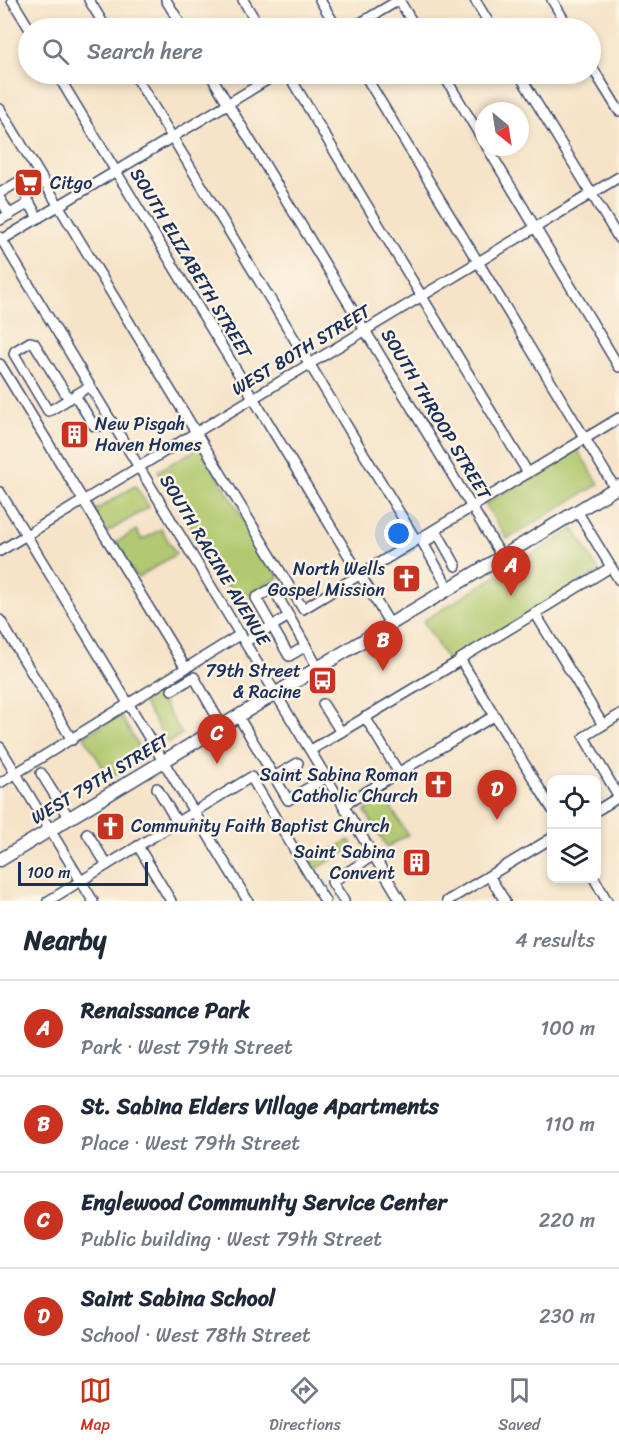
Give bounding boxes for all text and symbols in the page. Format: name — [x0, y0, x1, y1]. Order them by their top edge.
search box — [18, 18, 601, 84]
text: Search here — [87, 32, 203, 71]
icon: search — [39, 35, 72, 68]
north arrow — [475, 102, 529, 156]
street label: SOUTH ELIZABETH STREET — [121, 161, 261, 365]
supermarket icon: Citgo — [13, 167, 45, 199]
place label: Citgo — [50, 167, 92, 199]
street label: WEST 80TH STREET — [225, 295, 378, 404]
street label: SOUTH THROOP STREET — [372, 322, 501, 507]
place label: New Pisgah Haven Homes — [95, 408, 203, 461]
building icon: New Pisgah Haven Homes — [58, 418, 90, 450]
street label: SOUTH RACINE AVENUE — [151, 468, 280, 653]
your location — [384, 519, 413, 548]
pin: A — [492, 546, 530, 596]
place label: North Wells Gospel Mission — [268, 553, 386, 606]
church icon: North Wells Gospel Mission — [390, 563, 422, 595]
pin: B — [364, 622, 403, 671]
place label: 79th Street & Racine — [205, 655, 301, 708]
bus stop icon: 79th Street & Racine — [306, 665, 338, 697]
pin: C — [198, 714, 236, 764]
street label: WEST 79TH STREET — [24, 724, 176, 833]
place label: Saint Sabina Roman Catholic Church — [260, 759, 418, 812]
church icon: Saint Sabina Roman Catholic Church — [423, 769, 455, 801]
pin: D — [478, 770, 516, 820]
map controls — [547, 775, 601, 883]
button: locate — [547, 775, 601, 829]
church icon: Community Faith Baptist Church — [94, 810, 126, 842]
place label: Community Faith Baptist Church — [131, 810, 390, 842]
button: layers — [547, 829, 601, 883]
place label: Saint Sabina Convent — [294, 836, 396, 889]
building icon: Saint Sabina Convent — [400, 846, 432, 878]
text: 100 m — [27, 858, 71, 887]
scale bar — [18, 859, 148, 886]
text: Nearby — [24, 917, 106, 963]
text: 4 results — [515, 923, 595, 958]
text: Renaissance Park — [81, 991, 250, 1030]
text: A — [37, 1011, 50, 1046]
text: 100 m — [541, 1011, 595, 1046]
text: Park · West 79th Street — [81, 1030, 293, 1065]
text: St. Sabina Elders Village Apartments — [81, 1087, 439, 1126]
text: B — [37, 1107, 50, 1142]
text: 110 m — [545, 1107, 595, 1142]
text: Place · West 79th Street — [81, 1126, 300, 1161]
text: Englewood Community Service Center — [81, 1183, 447, 1222]
text: C — [37, 1203, 50, 1238]
text: 220 m — [539, 1203, 595, 1238]
text: Public building · West 79th Street — [81, 1222, 382, 1257]
text: Saint Sabina School — [81, 1279, 275, 1318]
text: D — [38, 1299, 49, 1334]
text: 230 m — [539, 1299, 595, 1334]
text: School · West 78th Street — [81, 1318, 311, 1353]
tab: Map — [79, 1374, 112, 1439]
tab: Directions — [269, 1374, 341, 1439]
tab: Saved — [498, 1374, 540, 1439]

